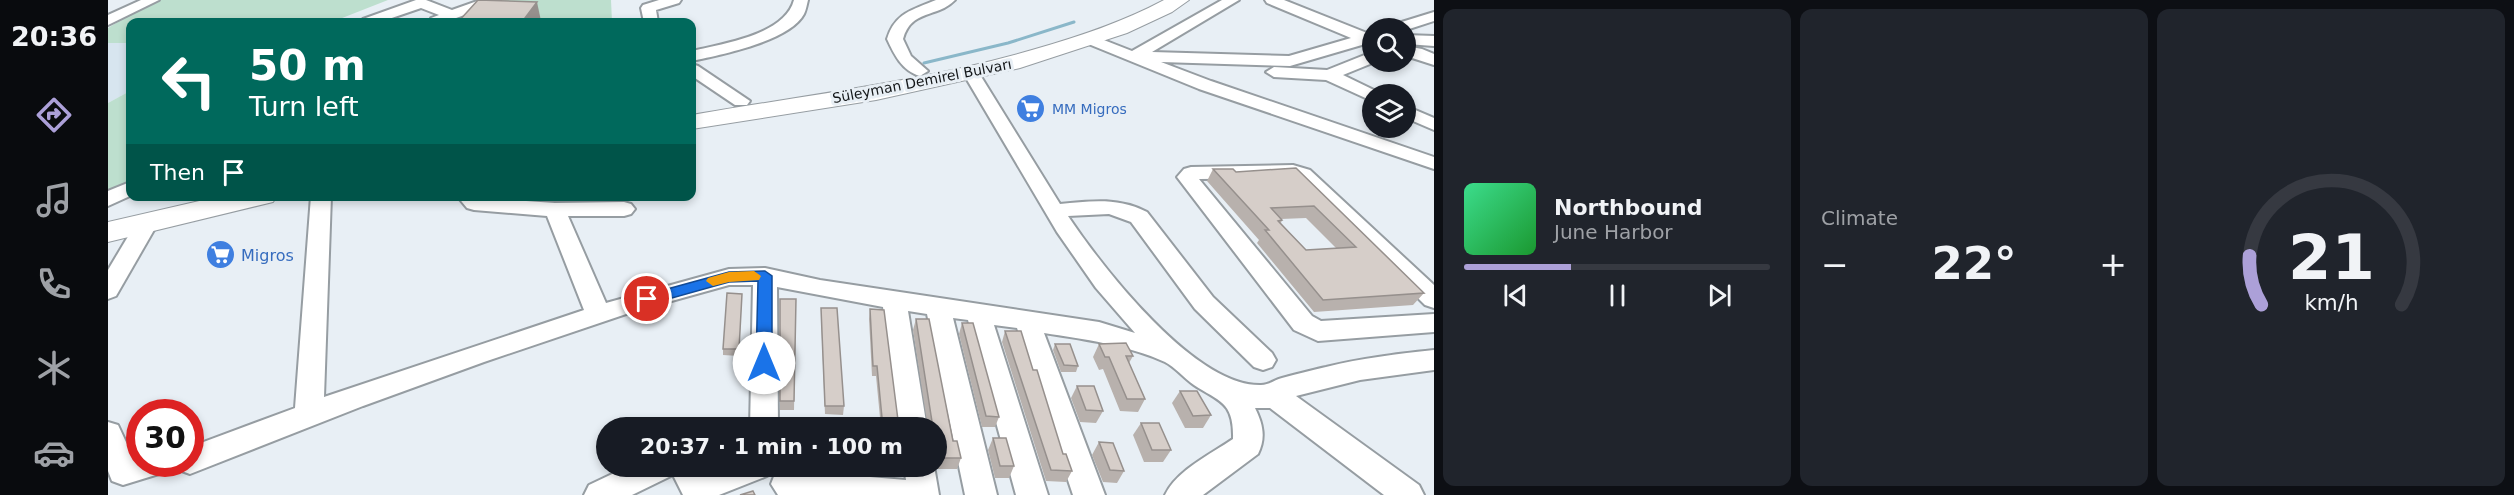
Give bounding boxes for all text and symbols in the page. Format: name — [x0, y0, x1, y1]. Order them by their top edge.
map controls — [1362, 18, 1416, 138]
button: search — [1362, 18, 1416, 72]
text: 20:36 — [11, 21, 97, 52]
text: 50 m — [249, 41, 366, 90]
icon: left — [150, 42, 228, 120]
street label: Süleyman Demirel Bulvarı — [831, 56, 1013, 106]
button: layers — [1362, 84, 1416, 138]
text: Turn left — [249, 91, 359, 122]
supermarket icon: MM Migros — [1015, 93, 1047, 125]
icon: directions — [33, 94, 75, 136]
place label: MM Migros — [1052, 101, 1127, 117]
icon: arrive — [217, 156, 250, 189]
text: Then — [150, 160, 205, 185]
icon: music — [33, 179, 75, 221]
text: Northbound — [1554, 195, 1703, 220]
text: Climate — [1821, 206, 1898, 230]
text: June Harbor — [1554, 220, 1673, 244]
text: 21 — [2288, 221, 2374, 294]
text: 22° — [1931, 237, 2017, 290]
supermarket icon: Migros — [204, 239, 236, 271]
text: − — [1821, 245, 1849, 284]
text: + — [2099, 245, 2127, 284]
place label: Migros — [241, 246, 294, 265]
icon: phone — [33, 263, 75, 305]
pin — [621, 273, 672, 324]
icon: previous — [1499, 279, 1532, 312]
icon: pause — [1601, 279, 1634, 312]
icon: next — [1703, 279, 1736, 312]
icon: arrive — [630, 282, 663, 315]
text: km/h — [2304, 290, 2358, 315]
position arrow — [732, 331, 796, 395]
icon: climate — [33, 347, 75, 389]
speed limit sign: 30 — [126, 399, 204, 477]
icon: car — [33, 432, 75, 474]
text: 20:37 · 1 min · 100 m — [640, 434, 903, 459]

